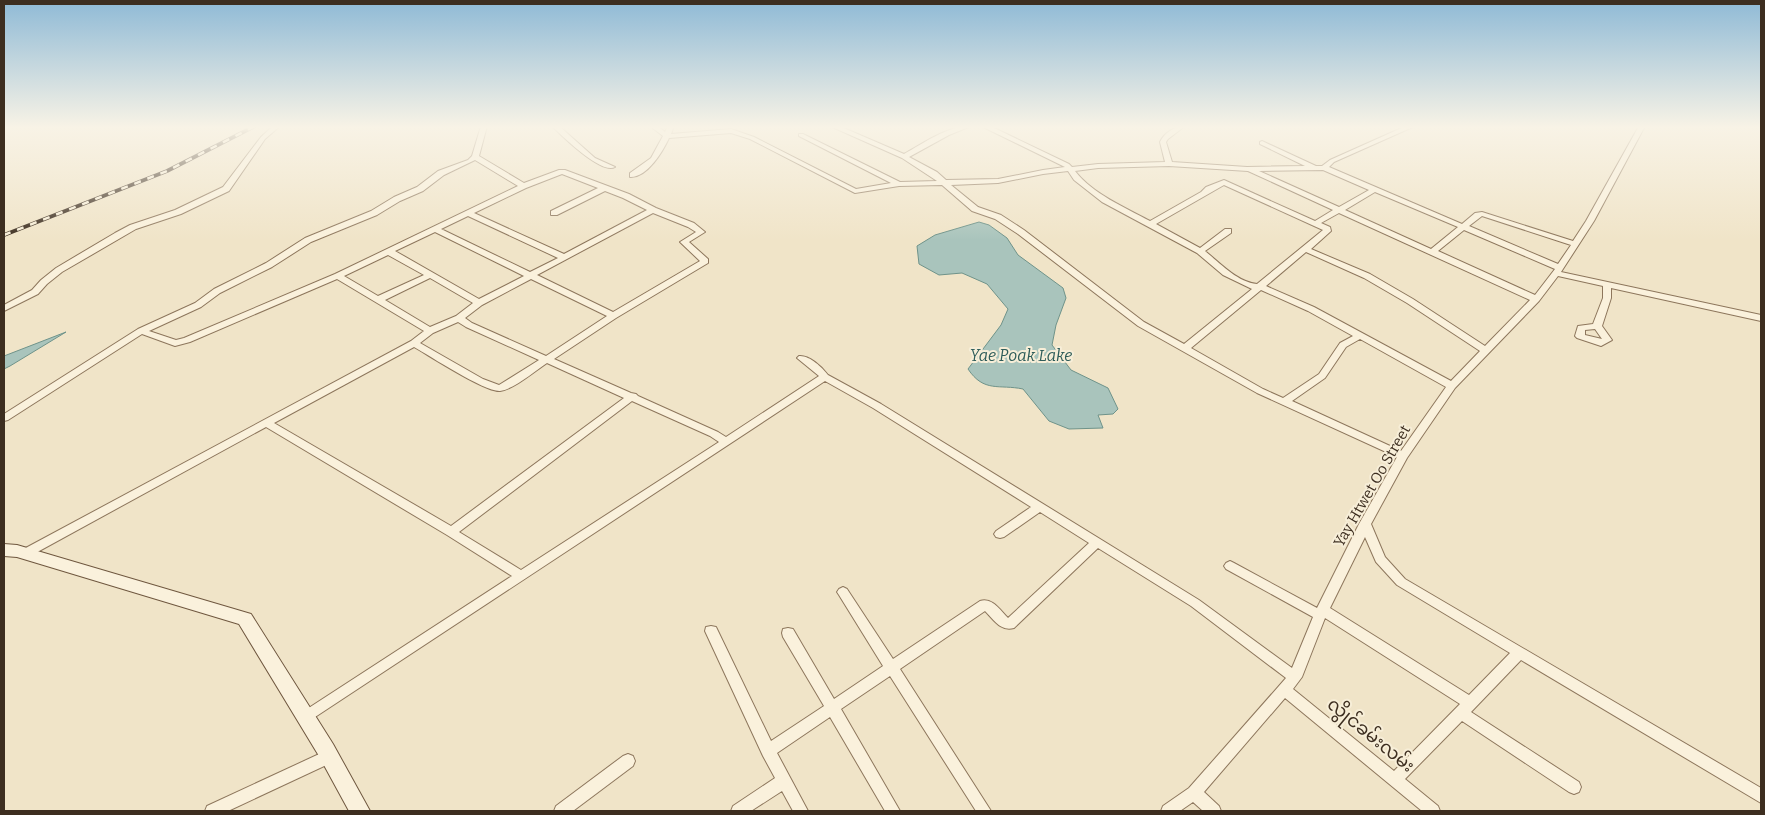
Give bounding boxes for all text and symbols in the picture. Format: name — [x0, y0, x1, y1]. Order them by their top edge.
water label: Yae Poak Lake — [970, 346, 1072, 365]
street label: Yay Htwet Oo Street — [1330, 421, 1414, 550]
street label: လွိုင်ခမ်းလမ်း — [1320, 691, 1421, 780]

